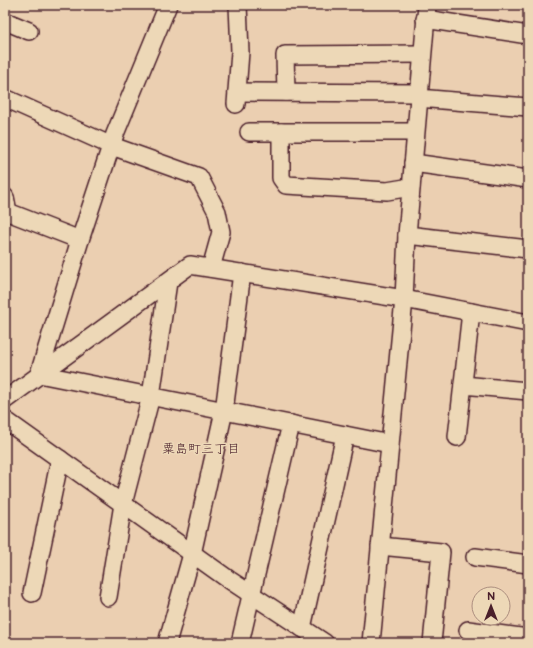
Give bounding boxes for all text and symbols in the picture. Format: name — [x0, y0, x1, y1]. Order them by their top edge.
district label: 粟島町三丁目 — [162, 441, 240, 457]
north arrow — [471, 586, 511, 626]
text: N — [487, 590, 495, 603]

